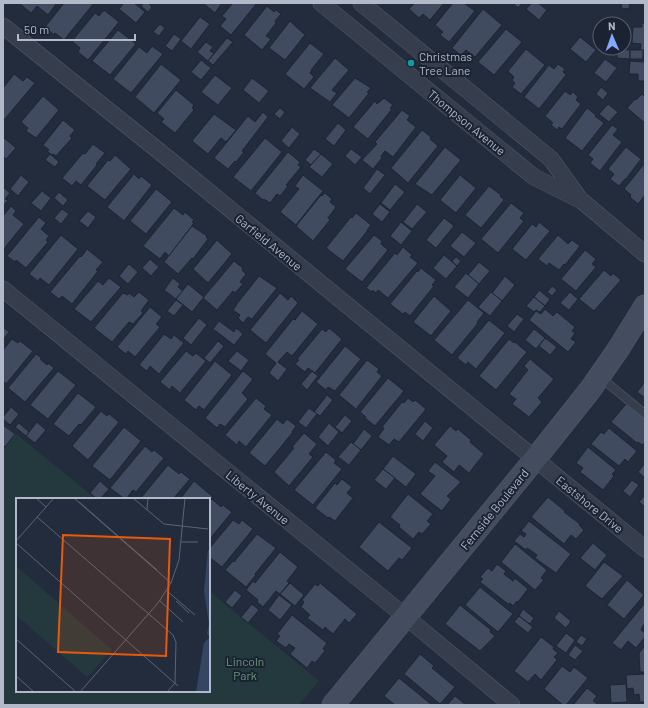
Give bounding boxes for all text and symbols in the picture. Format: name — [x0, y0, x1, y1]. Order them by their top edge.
scale bar — [18, 16, 135, 42]
north arrow — [592, 16, 632, 56]
text: N — [608, 19, 616, 32]
text: 50 m — [24, 22, 49, 36]
place label: Christmas Tree Lane — [419, 49, 472, 77]
marker: Christmas Tree Lane — [406, 58, 416, 68]
street label: Thompson Avenue — [425, 86, 509, 158]
street label: Garfield Avenue — [233, 211, 305, 273]
street label: Fernside Boulevard — [457, 466, 531, 552]
street label: Liberty Avenue — [223, 467, 293, 527]
street label: Eastshore Drive — [554, 473, 626, 535]
inset map — [16, 498, 210, 692]
park label: Lincoln Park — [226, 654, 264, 682]

